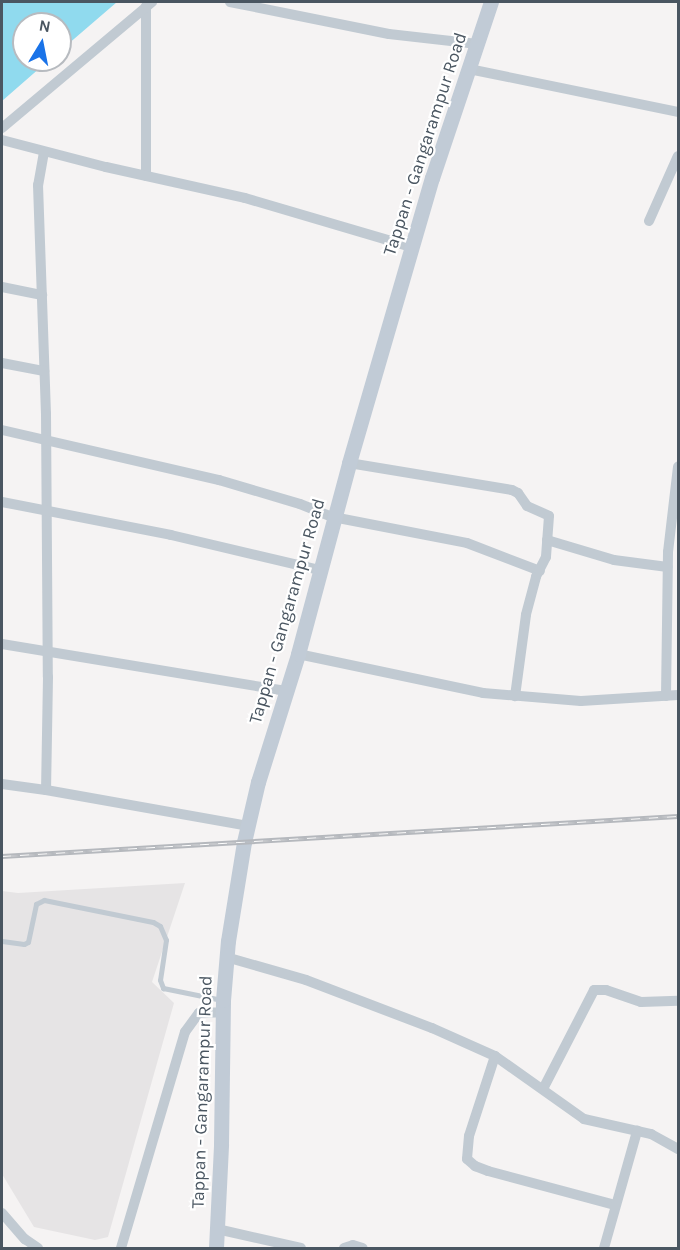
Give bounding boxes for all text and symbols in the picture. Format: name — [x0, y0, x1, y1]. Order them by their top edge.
north arrow — [12, 12, 72, 72]
text: N — [38, 15, 52, 36]
street label: Tappan - Gangarampur Road — [379, 30, 471, 258]
street label: Tappan - Gangarampur Road — [244, 496, 330, 726]
street label: Tappan - Gangarampur Road — [187, 975, 217, 1209]

